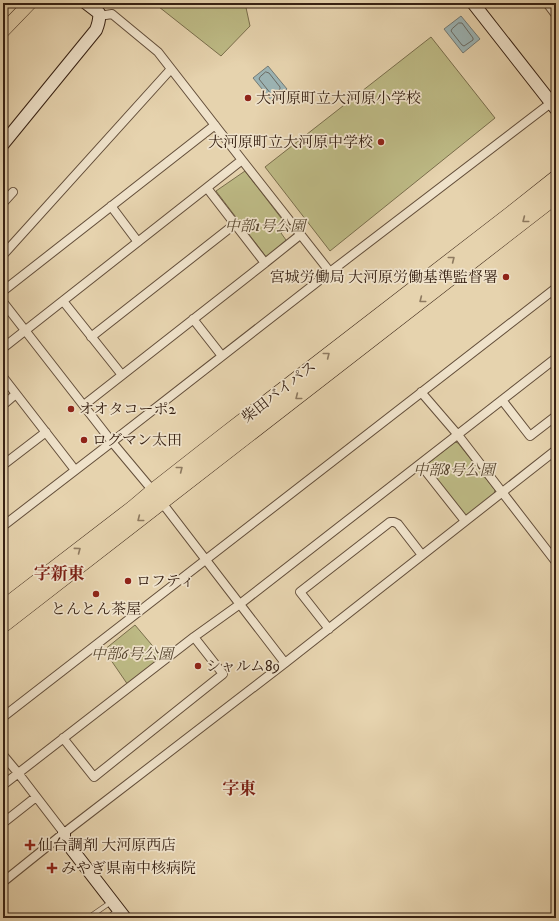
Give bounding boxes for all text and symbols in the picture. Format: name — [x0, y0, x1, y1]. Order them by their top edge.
place label: 大河原町立大河原小学校 — [256, 89, 421, 108]
marker: 大河原町立大河原小学校 — [243, 93, 253, 103]
place label: 大河原町立大河原中学校 — [208, 133, 373, 152]
marker: 大河原町立大河原中学校 — [376, 137, 386, 147]
one-way arrow — [523, 215, 530, 222]
park label: 中部1号公園 — [225, 217, 308, 236]
one-way arrow — [448, 257, 455, 264]
place label: 宮城労働局 大河原労働基準監督署 — [270, 268, 498, 287]
marker: 宮城労働局 大河原労働基準監督署 — [501, 272, 511, 282]
one-way arrow — [420, 295, 427, 302]
one-way arrow — [323, 353, 330, 360]
street label: 柴田バイパス — [238, 357, 320, 427]
one-way arrow — [295, 392, 302, 399]
place label: オオタコーポ2 — [79, 400, 177, 419]
marker: オオタコーポ2 — [66, 404, 76, 414]
place label: ログマン太田 — [92, 431, 182, 450]
marker: ログマン太田 — [79, 435, 89, 445]
park label: 中部8号公園 — [413, 461, 498, 480]
one-way arrow — [176, 467, 183, 474]
one-way arrow — [137, 515, 144, 522]
one-way arrow — [74, 548, 81, 555]
district label: 字新東 — [34, 563, 85, 585]
place label: ロフティ — [136, 572, 195, 591]
marker: ロフティ — [123, 576, 133, 586]
marker: とんとん茶屋 — [91, 589, 101, 599]
place label: とんとん茶屋 — [51, 600, 141, 619]
park label: 中部6号公園 — [91, 645, 176, 664]
place label: シャルム89 — [206, 657, 280, 676]
marker: シャルム89 — [193, 661, 203, 671]
district label: 字東 — [222, 778, 256, 800]
place label: 仙台調剤 大河原西店 — [38, 836, 176, 855]
marker: 仙台調剤 大河原西店 — [25, 840, 35, 850]
place label: みやぎ県南中核病院 — [61, 859, 196, 878]
marker: みやぎ県南中核病院 — [46, 862, 58, 874]

